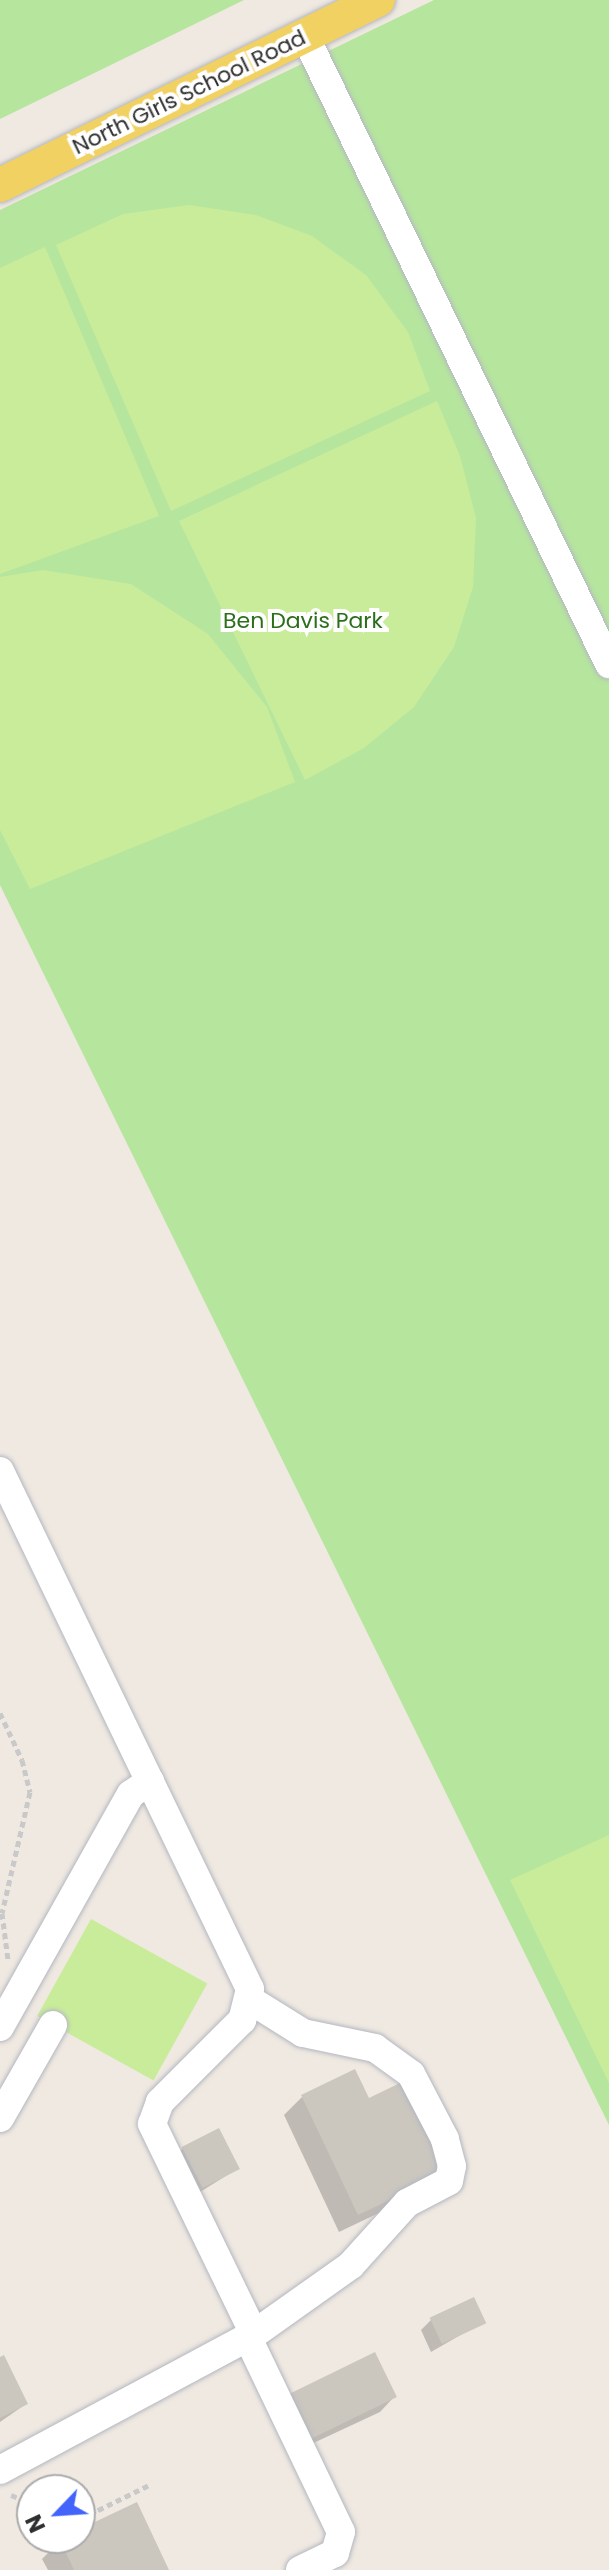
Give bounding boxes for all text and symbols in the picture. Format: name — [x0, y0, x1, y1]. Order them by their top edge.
street label: North Girls School Road — [68, 24, 310, 160]
park label: Ben Davis Park — [223, 608, 383, 634]
north arrow — [16, 2474, 96, 2554]
text: N — [18, 2509, 53, 2538]

